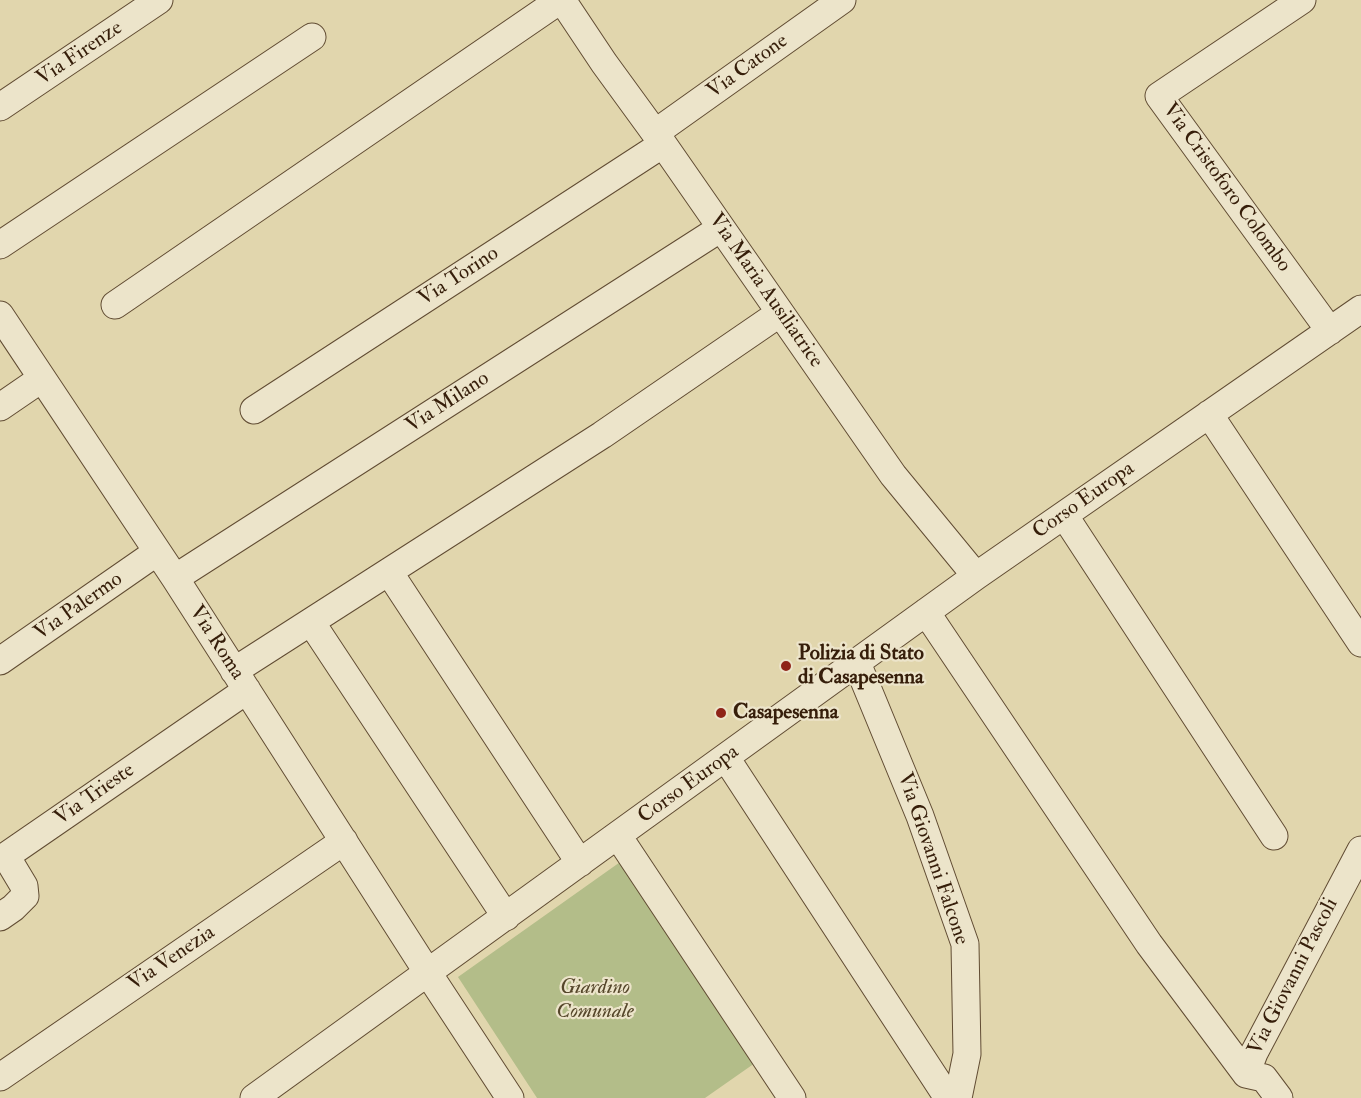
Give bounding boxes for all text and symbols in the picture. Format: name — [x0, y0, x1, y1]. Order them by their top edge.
street label: Via Firenze — [32, 16, 128, 92]
street label: Via Catone — [703, 29, 793, 105]
street label: Via Cristoforo Colombo — [1156, 99, 1296, 277]
street label: Via Maria Ausiliatrice — [702, 209, 828, 373]
street label: Via Torino — [414, 242, 504, 312]
street label: Via Milano — [402, 367, 494, 439]
street label: Corso Europa — [1028, 457, 1140, 545]
street label: Via Palermo — [30, 567, 128, 647]
street label: Via Roma — [183, 601, 249, 685]
place label: Polizia di Stato di Casapesenna — [798, 641, 924, 691]
marker: Polizia di Stato di Casapesenna — [779, 659, 793, 673]
place label: Casapesenna — [733, 700, 838, 726]
marker: Casapesenna — [714, 706, 728, 720]
street label: Corso Europa — [634, 740, 744, 830]
street label: Via Trieste — [50, 758, 140, 832]
street label: Via Giovanni Falcone — [891, 770, 973, 948]
street label: Via Giovanni Pascoli — [1244, 894, 1344, 1060]
street label: Via Venezia — [124, 921, 220, 997]
park label: Giardino Comunale — [556, 975, 634, 1025]

